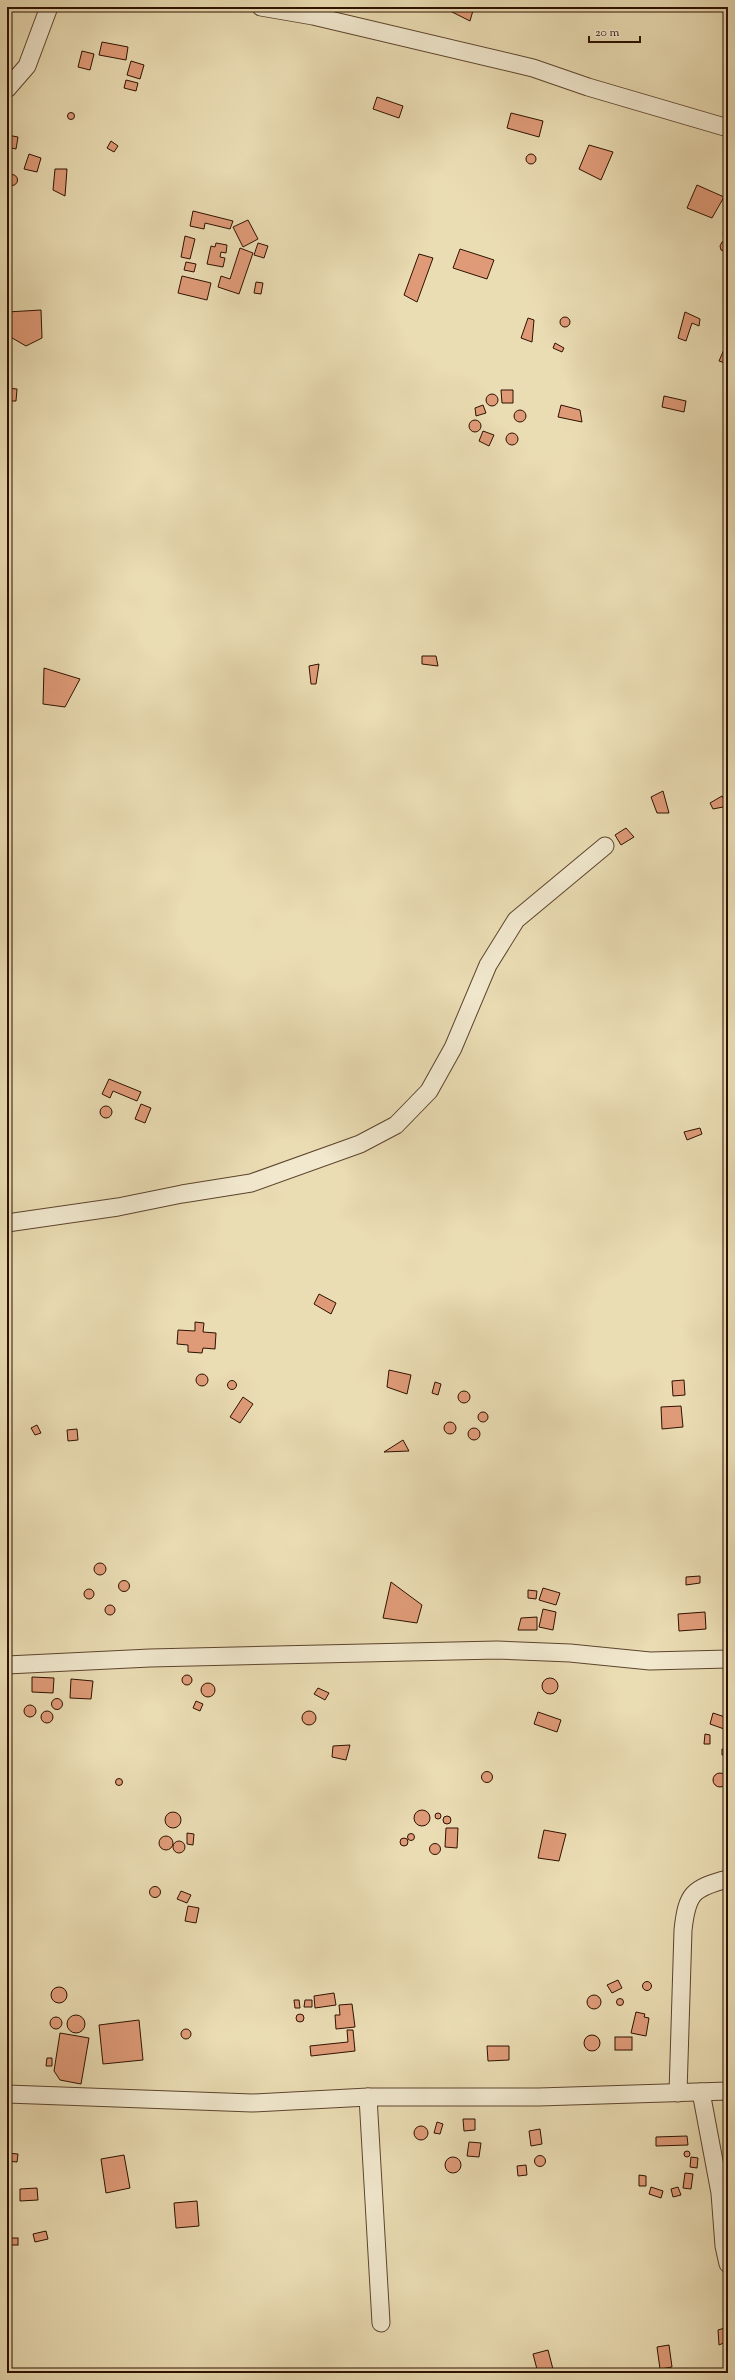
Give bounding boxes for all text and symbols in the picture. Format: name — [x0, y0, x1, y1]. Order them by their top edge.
scale bar — [589, 18, 640, 44]
text: 20 m — [595, 24, 620, 42]

